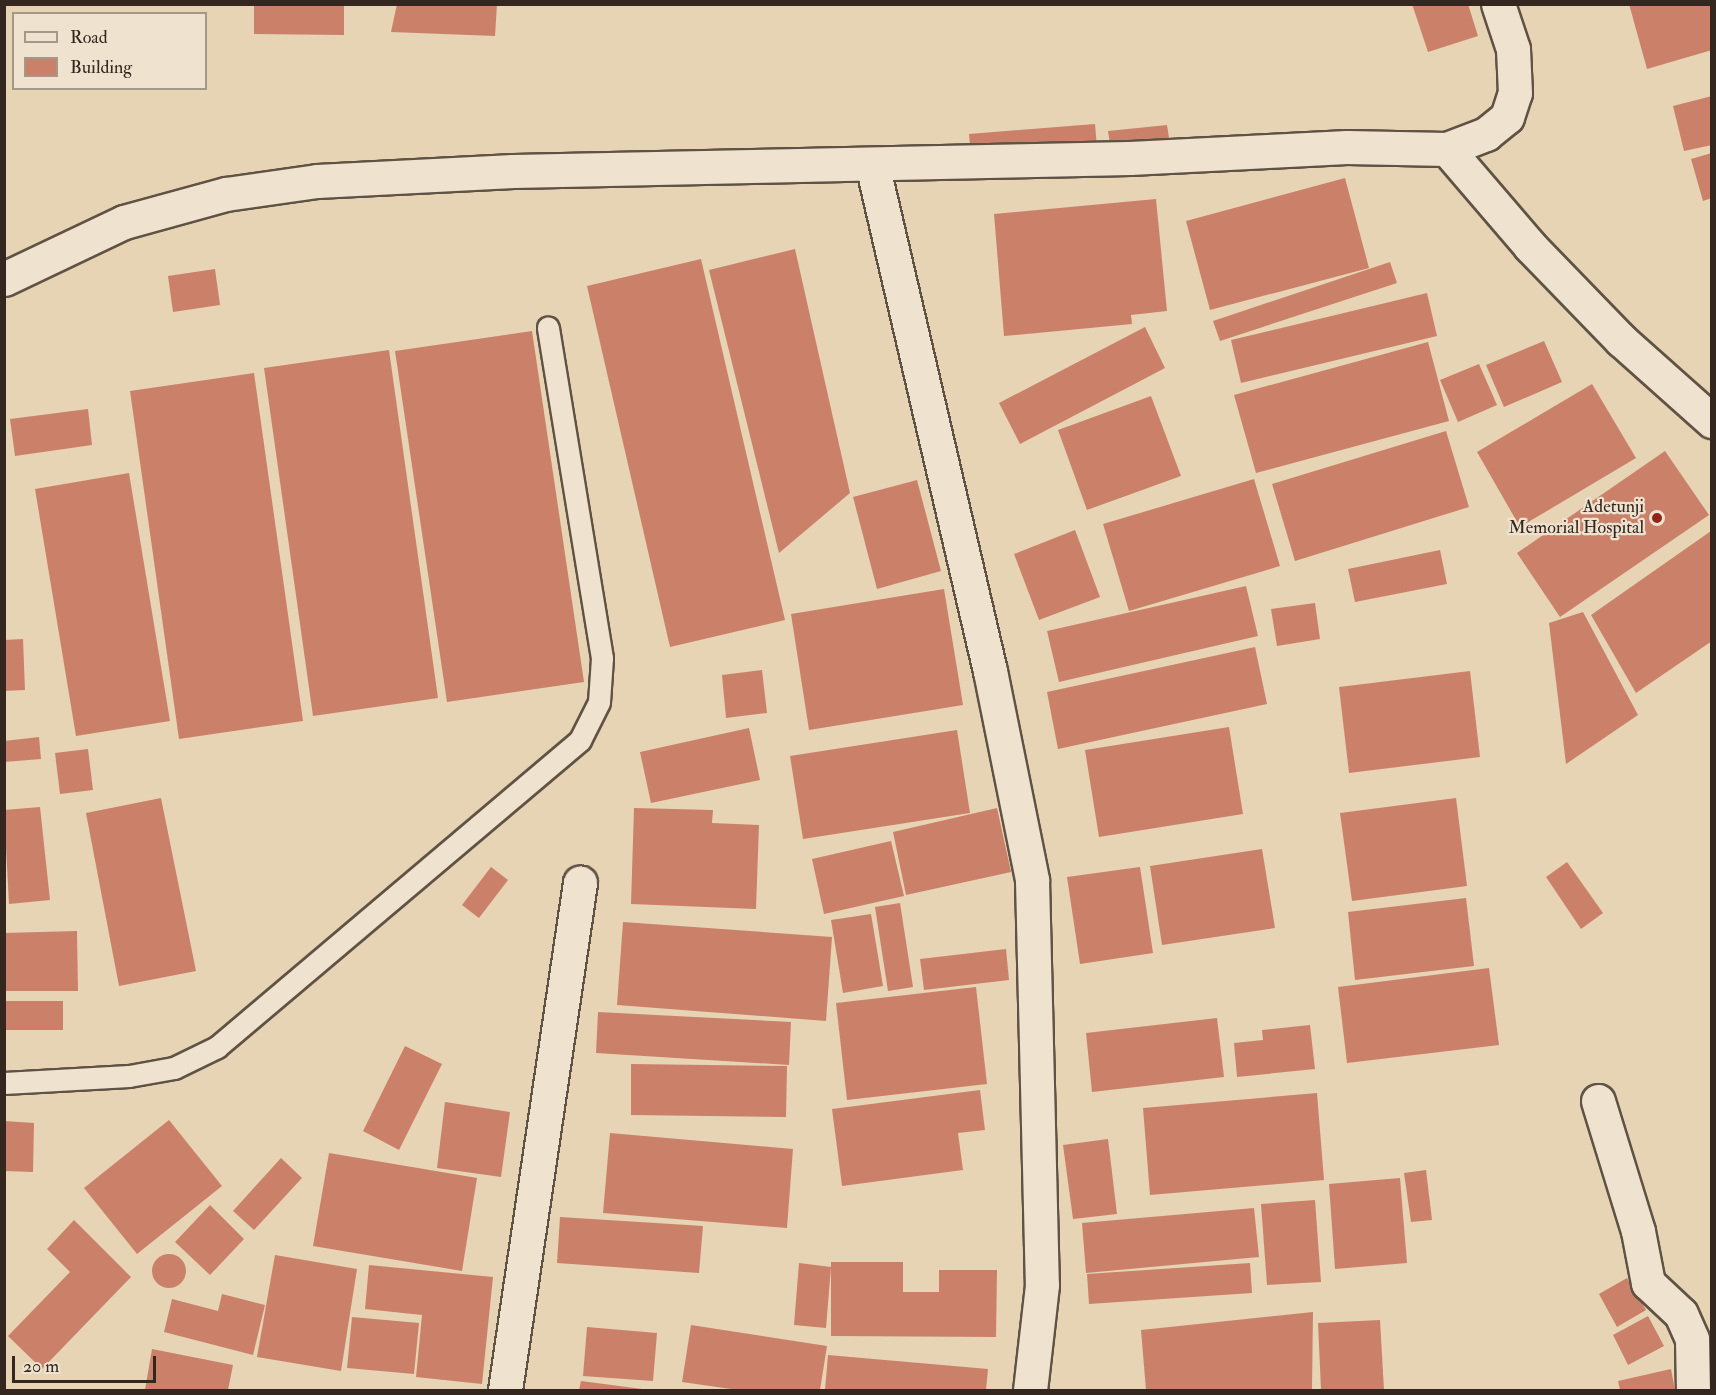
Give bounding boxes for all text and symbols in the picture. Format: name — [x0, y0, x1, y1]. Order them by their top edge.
legend — [12, 12, 207, 90]
text: Road — [70, 26, 108, 49]
text: Building — [70, 56, 132, 79]
place label: Adetunji Memorial Hospital — [1509, 497, 1644, 540]
marker: Adetunji Memorial Hospital — [1648, 509, 1666, 527]
scale bar — [15, 1344, 159, 1382]
text: 20 m — [23, 1355, 59, 1378]

